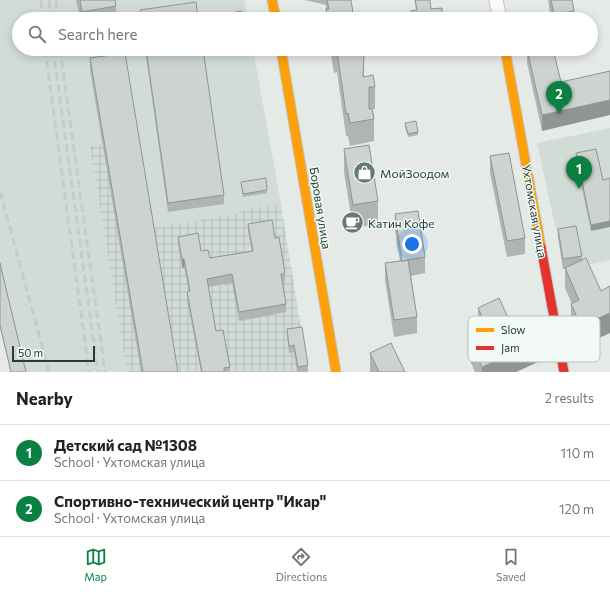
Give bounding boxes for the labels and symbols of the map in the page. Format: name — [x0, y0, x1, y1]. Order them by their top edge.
pin: 2 — [546, 81, 572, 114]
pin: 1 — [566, 156, 592, 189]
shop icon: МойЗоодом — [351, 160, 377, 186]
street label: Ухтомская улица — [520, 163, 550, 259]
street label: Боровая улица — [308, 166, 334, 250]
place label: МойЗоодом — [380, 166, 449, 180]
cafe icon: Катин Кофе — [340, 210, 366, 236]
place label: Катин Кофе — [368, 216, 435, 230]
your location — [402, 234, 422, 254]
legend — [468, 316, 600, 362]
text: Slow — [501, 323, 526, 336]
text: Jam — [501, 341, 520, 355]
scale bar — [12, 344, 95, 363]

